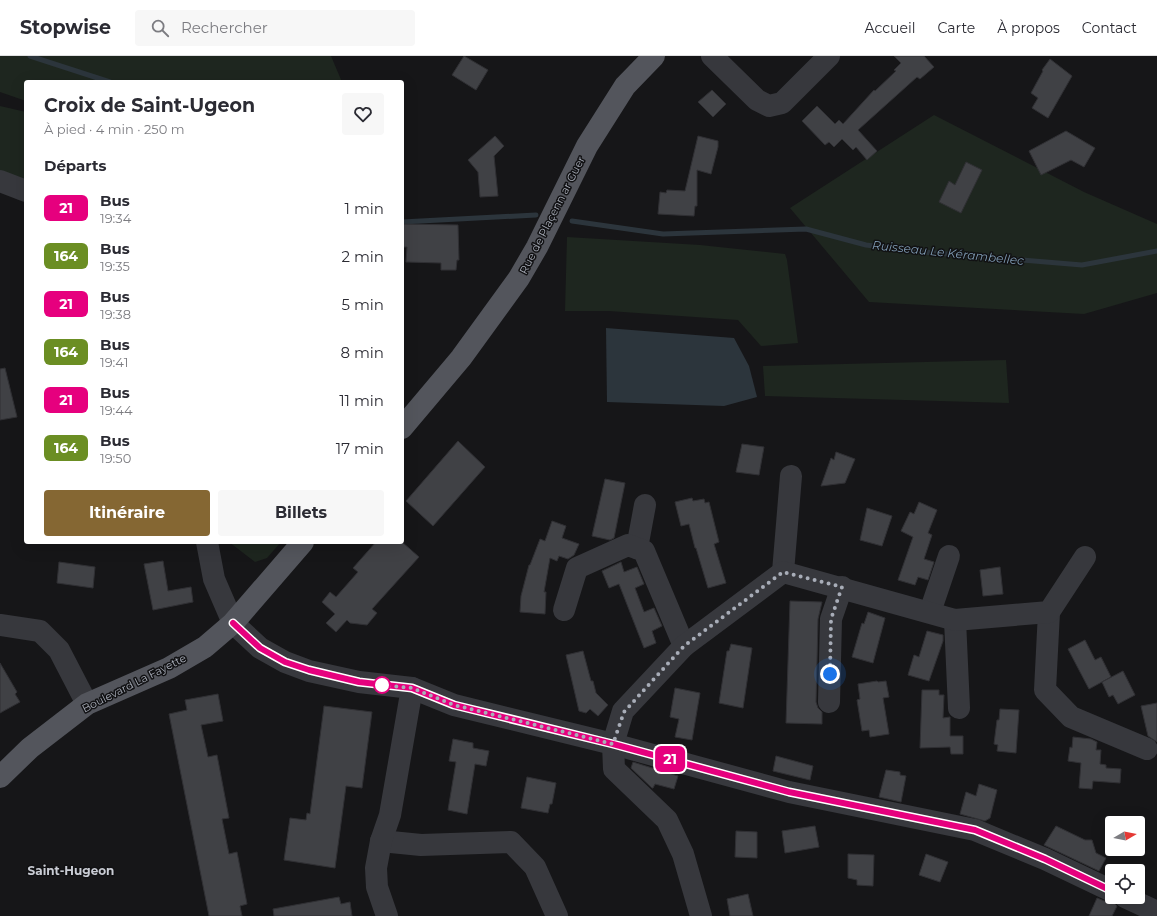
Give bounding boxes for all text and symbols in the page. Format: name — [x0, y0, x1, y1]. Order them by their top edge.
search box — [135, 10, 415, 46]
text: Stopwise — [20, 16, 111, 39]
icon: search — [149, 17, 171, 39]
text: Rechercher — [181, 18, 268, 37]
text: Accueil — [865, 19, 916, 37]
text: Carte — [938, 19, 975, 37]
text: À propos — [997, 19, 1060, 37]
text: Contact — [1082, 19, 1137, 37]
button: heart — [342, 93, 384, 135]
text: Croix de Saint-Ugeon — [44, 94, 255, 117]
text: À pied · 4 min · 250 m — [44, 121, 185, 137]
street label: Rue de Plaçenn ar Guer — [516, 154, 588, 276]
text: Départs — [44, 156, 107, 175]
text: Bus — [100, 191, 130, 210]
text: 21 — [59, 199, 73, 217]
text: 1 min — [345, 199, 384, 218]
text: 19:34 — [100, 210, 131, 226]
water label: Ruisseau Le Kérambellec — [871, 237, 1025, 268]
text: Bus — [100, 239, 130, 258]
text: 164 — [54, 247, 78, 265]
text: 2 min — [341, 247, 384, 266]
text: 19:35 — [100, 258, 130, 274]
text: Bus — [100, 287, 130, 306]
text: 21 — [59, 295, 73, 313]
text: 5 min — [341, 295, 384, 314]
text: 19:38 — [100, 306, 131, 322]
text: Bus — [100, 335, 130, 354]
text: 164 — [54, 343, 78, 361]
text: 8 min — [340, 343, 384, 362]
text: 19:41 — [100, 354, 128, 370]
text: Bus — [100, 383, 130, 402]
text: 21 — [59, 391, 73, 409]
text: 11 min — [339, 391, 384, 410]
text: 19:44 — [100, 402, 133, 418]
text: Bus — [100, 431, 130, 450]
text: 164 — [54, 439, 78, 457]
text: 17 min — [336, 439, 384, 458]
text: 19:50 — [100, 450, 131, 466]
button: Itinéraire — [44, 490, 210, 536]
button: Billets — [218, 490, 384, 536]
street label: Boulevard La Fayette — [79, 650, 189, 715]
your location — [820, 664, 840, 684]
unlabelled marker — [373, 676, 391, 694]
line badge: 21 — [652, 746, 688, 772]
text: 21 — [663, 750, 677, 768]
north arrow — [1105, 816, 1145, 856]
map controls — [1105, 816, 1145, 904]
district label: Saint-Hugeon — [28, 863, 114, 878]
button: locate — [1105, 864, 1145, 904]

